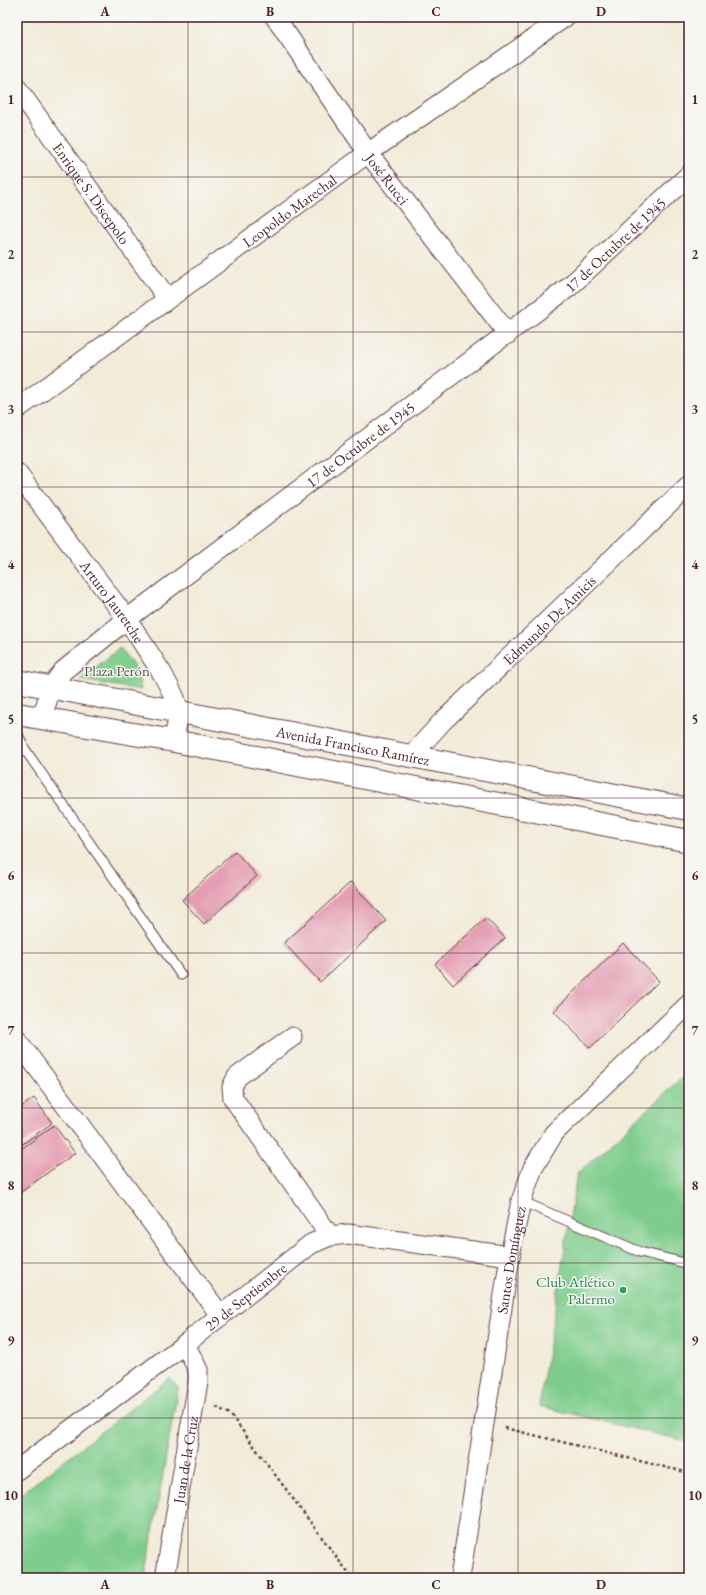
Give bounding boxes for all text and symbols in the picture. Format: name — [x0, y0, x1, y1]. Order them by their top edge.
text: A — [99, 3, 110, 20]
text: B — [266, 3, 274, 20]
text: C — [431, 3, 441, 20]
text: D — [596, 3, 606, 20]
text: 1 — [8, 91, 15, 108]
text: 1 — [692, 91, 699, 108]
street label: Enrique S. Discepolo — [49, 138, 135, 248]
street label: José Rucci — [360, 147, 414, 208]
street label: Leopoldo Marechal — [238, 170, 340, 251]
street label: 17 de Octubre de 1945 — [560, 193, 669, 296]
text: 2 — [8, 246, 15, 263]
text: 2 — [692, 246, 699, 263]
street label: 17 de Octubre de 1945 — [302, 397, 418, 491]
text: 3 — [8, 401, 15, 418]
text: 3 — [692, 401, 699, 418]
street label: Arturo Jauretche — [76, 555, 149, 646]
text: 4 — [8, 556, 15, 573]
text: 4 — [692, 556, 699, 573]
street label: Edmundo De Amicis — [498, 570, 599, 669]
park label: Plaza Perón — [84, 661, 150, 680]
text: 5 — [8, 711, 14, 728]
text: 5 — [692, 711, 698, 728]
street label: Avenida Francisco Ramírez — [274, 721, 432, 769]
text: 6 — [8, 867, 15, 884]
text: 6 — [692, 867, 699, 884]
text: 7 — [8, 1022, 15, 1039]
text: 7 — [692, 1022, 699, 1039]
text: 8 — [8, 1177, 15, 1194]
text: 8 — [692, 1177, 699, 1194]
street label: Santos Domínguez — [492, 1204, 529, 1315]
street label: 29 de Septiembre — [201, 1258, 290, 1334]
place label: Club Atlético Palermo — [536, 1272, 615, 1308]
marker: Club Atlético Palermo — [618, 1285, 628, 1295]
text: 9 — [8, 1332, 15, 1349]
text: 9 — [692, 1332, 699, 1349]
street label: Juan de la Cruz — [168, 1414, 202, 1507]
text: 10 — [4, 1487, 18, 1504]
text: 10 — [688, 1487, 702, 1504]
text: A — [99, 1576, 110, 1593]
text: B — [266, 1576, 274, 1593]
text: C — [431, 1576, 441, 1593]
text: D — [596, 1576, 606, 1593]

